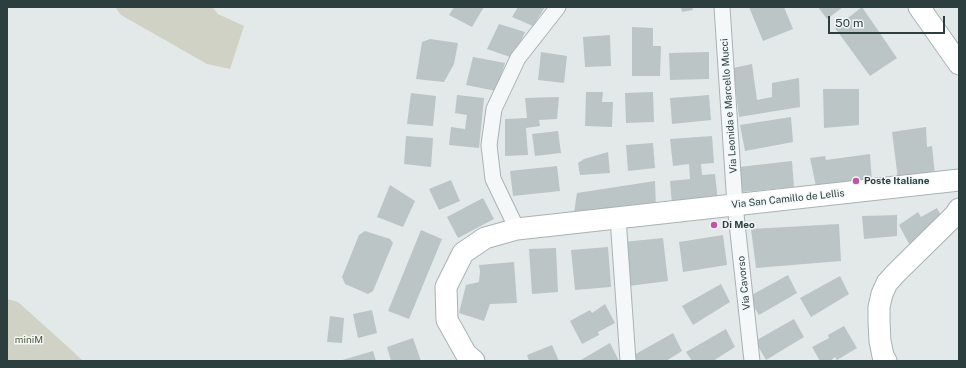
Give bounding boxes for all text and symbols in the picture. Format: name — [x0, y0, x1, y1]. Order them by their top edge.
scale bar — [830, 8, 947, 34]
text: 50 m — [835, 16, 863, 30]
street label: Via Leonida e Marcello Mucci — [718, 38, 740, 174]
place label: Poste Italiane — [864, 175, 929, 187]
marker: Poste Italiane — [851, 176, 861, 186]
street label: Via San Camillo de Lellis — [731, 187, 845, 211]
place label: Di Meo — [722, 219, 755, 231]
marker: Di Meo — [709, 220, 719, 230]
street label: Via Cavorso — [735, 255, 753, 311]
park label: miniM — [15, 334, 43, 346]

